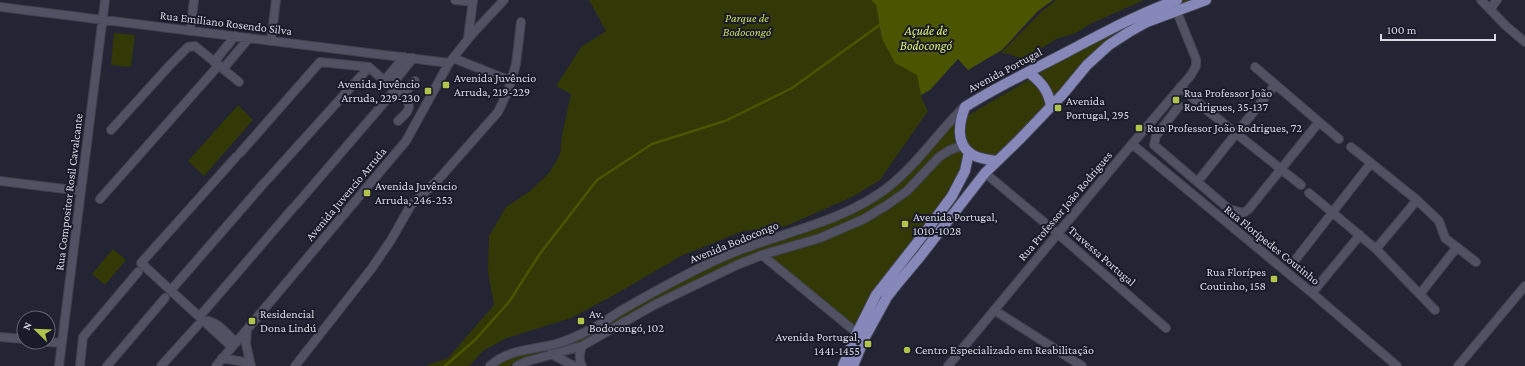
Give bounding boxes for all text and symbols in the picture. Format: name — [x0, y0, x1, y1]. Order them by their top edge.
street label: Rua Emiliano Rosendo Silva — [159, 8, 293, 38]
park label: Parque de Bodocongó — [723, 11, 772, 39]
scale bar — [1381, 16, 1495, 42]
water label: Açude de Bodocongó — [900, 23, 953, 53]
text: 100 m — [1387, 23, 1417, 37]
street label: Avenida Portugal — [966, 45, 1044, 95]
place label: Avenida Juvêncio Arruda, 219-229 — [454, 71, 536, 99]
place label: Avenida Juvêncio Arruda, 229-230 — [338, 77, 420, 105]
marker: Avenida Juvêncio Arruda, 219-229 — [441, 80, 451, 90]
marker: Avenida Juvêncio Arruda, 229-230 — [423, 86, 433, 96]
place label: Rua Professor João Rodrigues, 35-137 — [1184, 86, 1272, 114]
place label: Avenida Portugal, 295 — [1066, 94, 1129, 122]
marker: Rua Professor João Rodrigues, 35-137 — [1171, 95, 1181, 105]
marker: Avenida Portugal, 295 — [1053, 103, 1063, 113]
street label: Rua Compositor Rosil Cavalcante — [52, 113, 86, 271]
place label: Rua Professor João Rodrigues, 72 — [1147, 121, 1302, 135]
marker: Rua Professor João Rodrigues, 72 — [1134, 123, 1144, 133]
street label: Avenida Juvencio Arruda — [303, 144, 390, 244]
street label: Rua Professor João Rodrigues — [1015, 148, 1115, 264]
place label: Avenida Juvêncio Arruda, 246-253 — [375, 179, 457, 207]
marker: Avenida Juvêncio Arruda, 246-253 — [362, 188, 372, 198]
street label: Rua Florípedes Coutinho — [1222, 202, 1322, 288]
place label: Avenida Portugal, 1010-1028 — [913, 210, 998, 238]
street label: Avenida Bodocongo — [687, 218, 781, 266]
marker: Avenida Portugal, 1010-1028 — [900, 219, 910, 229]
street label: Travessa Portugal — [1065, 223, 1139, 289]
place label: Rua Florípes Coutinho, 158 — [1200, 265, 1266, 293]
marker: Rua Florípes Coutinho, 158 — [1269, 274, 1279, 284]
place label: Residencial Dona Lindú — [260, 307, 317, 335]
place label: Av. Bodocongó, 102 — [589, 307, 664, 335]
north arrow — [16, 310, 56, 350]
marker: Residencial Dona Lindú — [247, 316, 257, 326]
marker: Av. Bodocongó, 102 — [576, 316, 586, 326]
text: N — [20, 320, 34, 332]
place label: Avenida Portugal, 1441-1455 — [775, 330, 860, 358]
marker: Avenida Portugal, 1441-1455 — [863, 339, 873, 349]
place label: Centro Especializado em Reabilitação — [915, 343, 1094, 357]
marker: Centro Especializado em Reabilitação — [902, 345, 912, 355]

